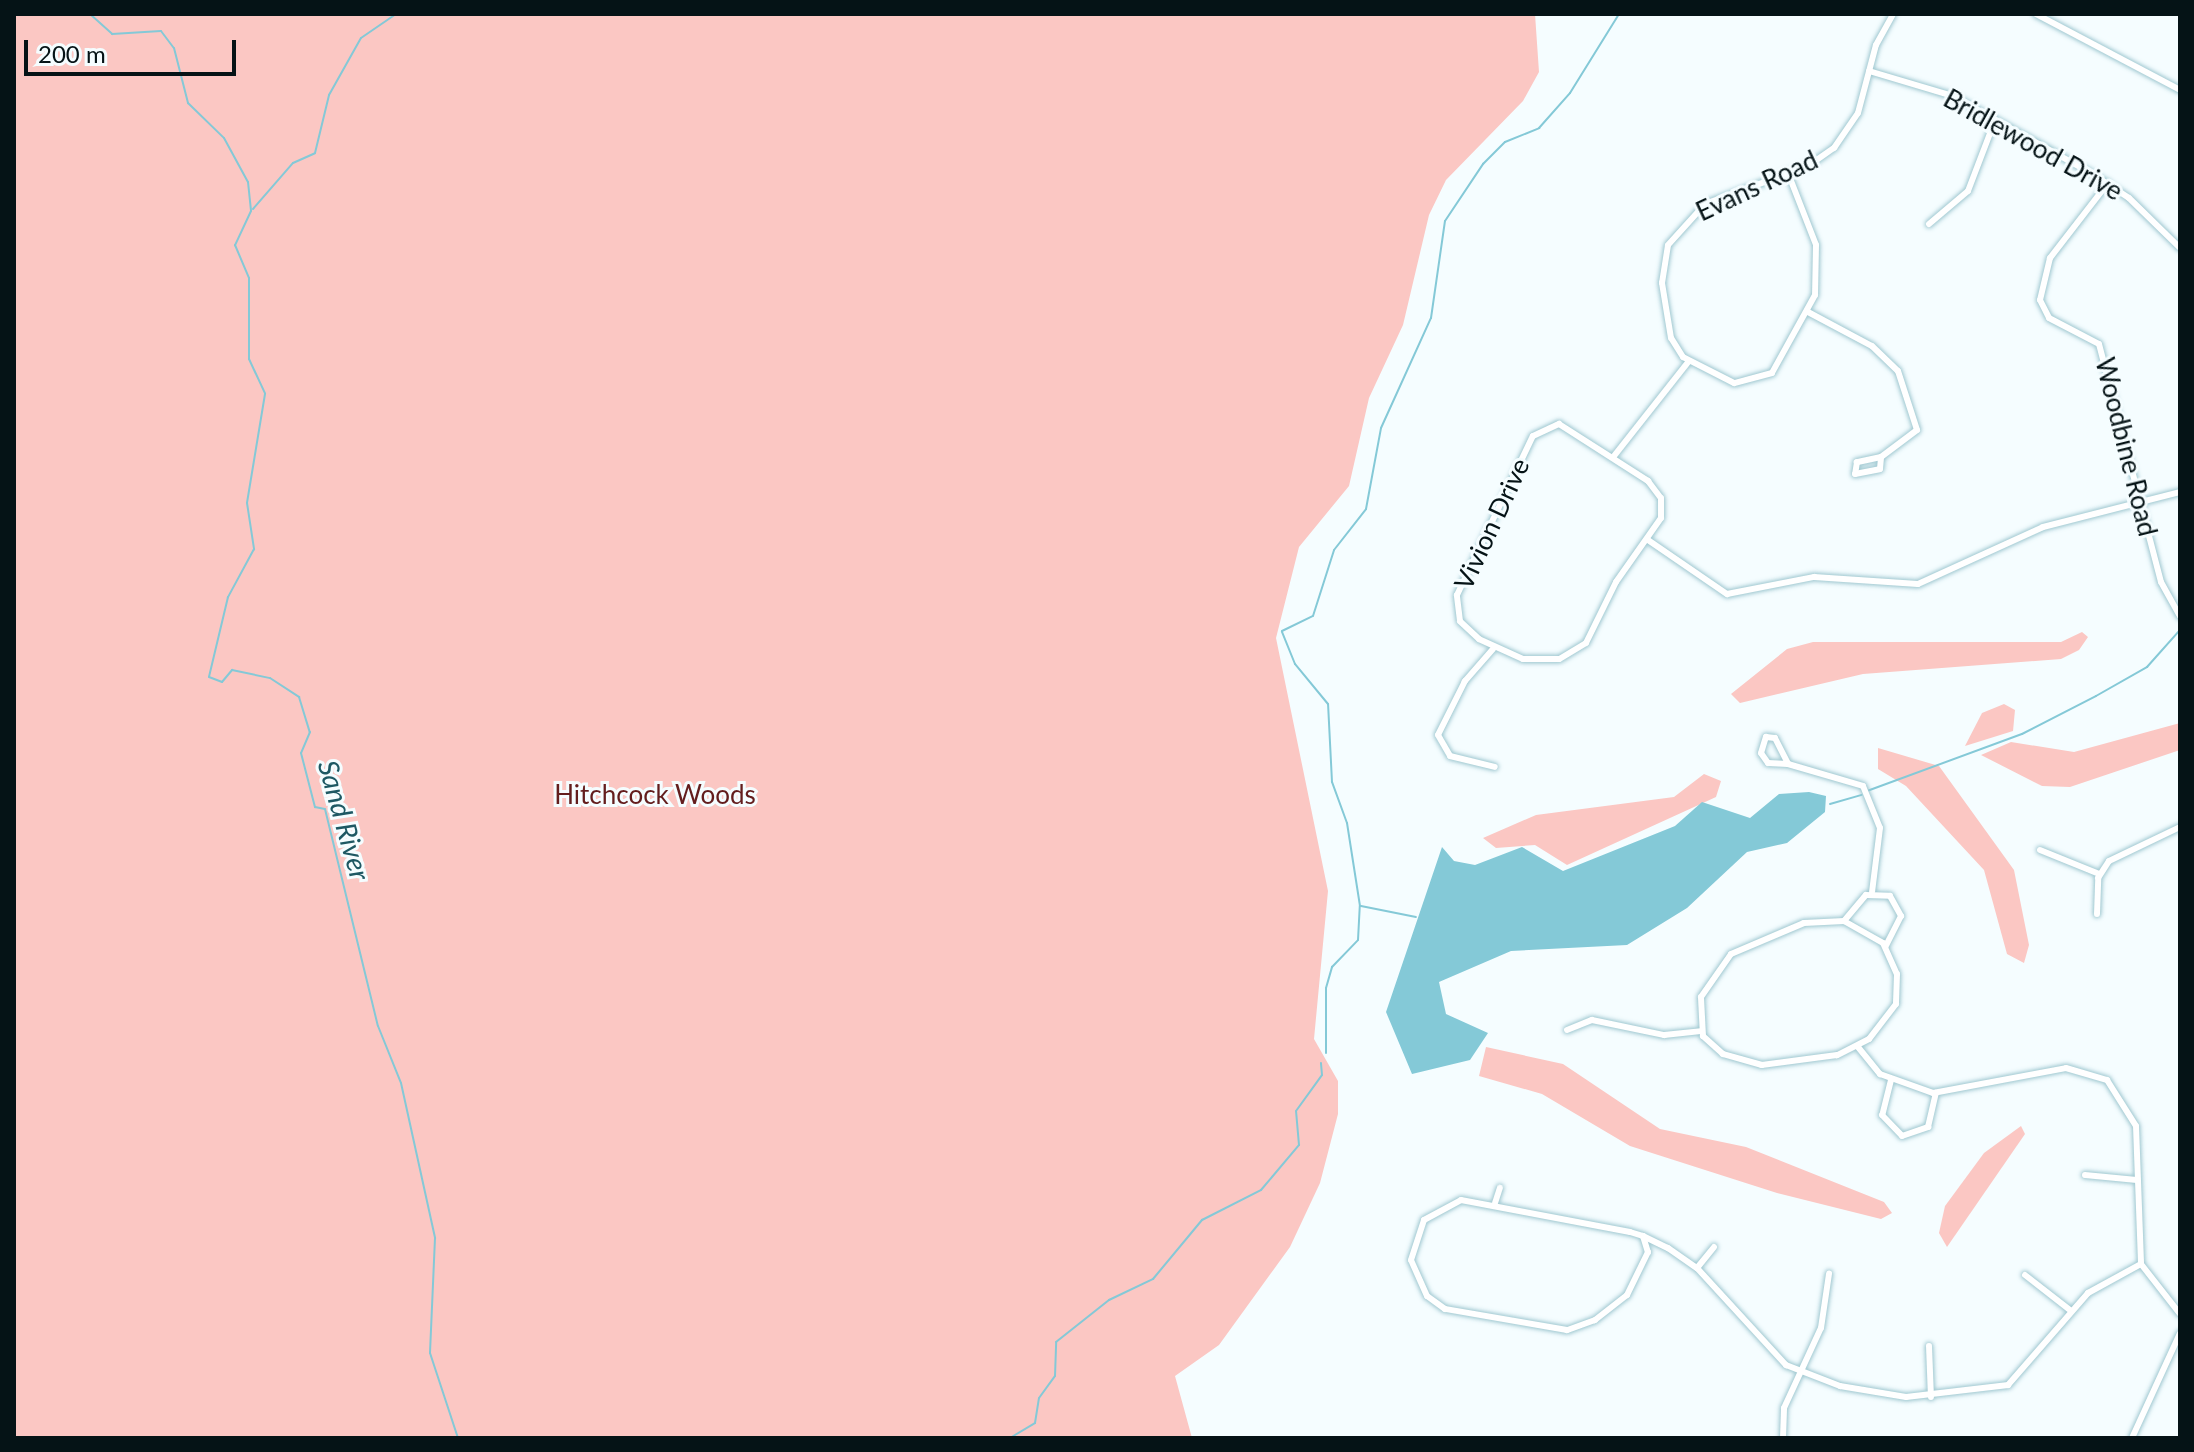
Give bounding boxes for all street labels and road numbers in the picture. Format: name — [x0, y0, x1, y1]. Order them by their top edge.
street label: Bridlewood Drive — [1938, 83, 2128, 207]
street label: Evans Road — [1691, 144, 1823, 228]
street label: Woodbine Road — [2089, 355, 2163, 539]
street label: Vivion Drive — [1448, 453, 1536, 595]

